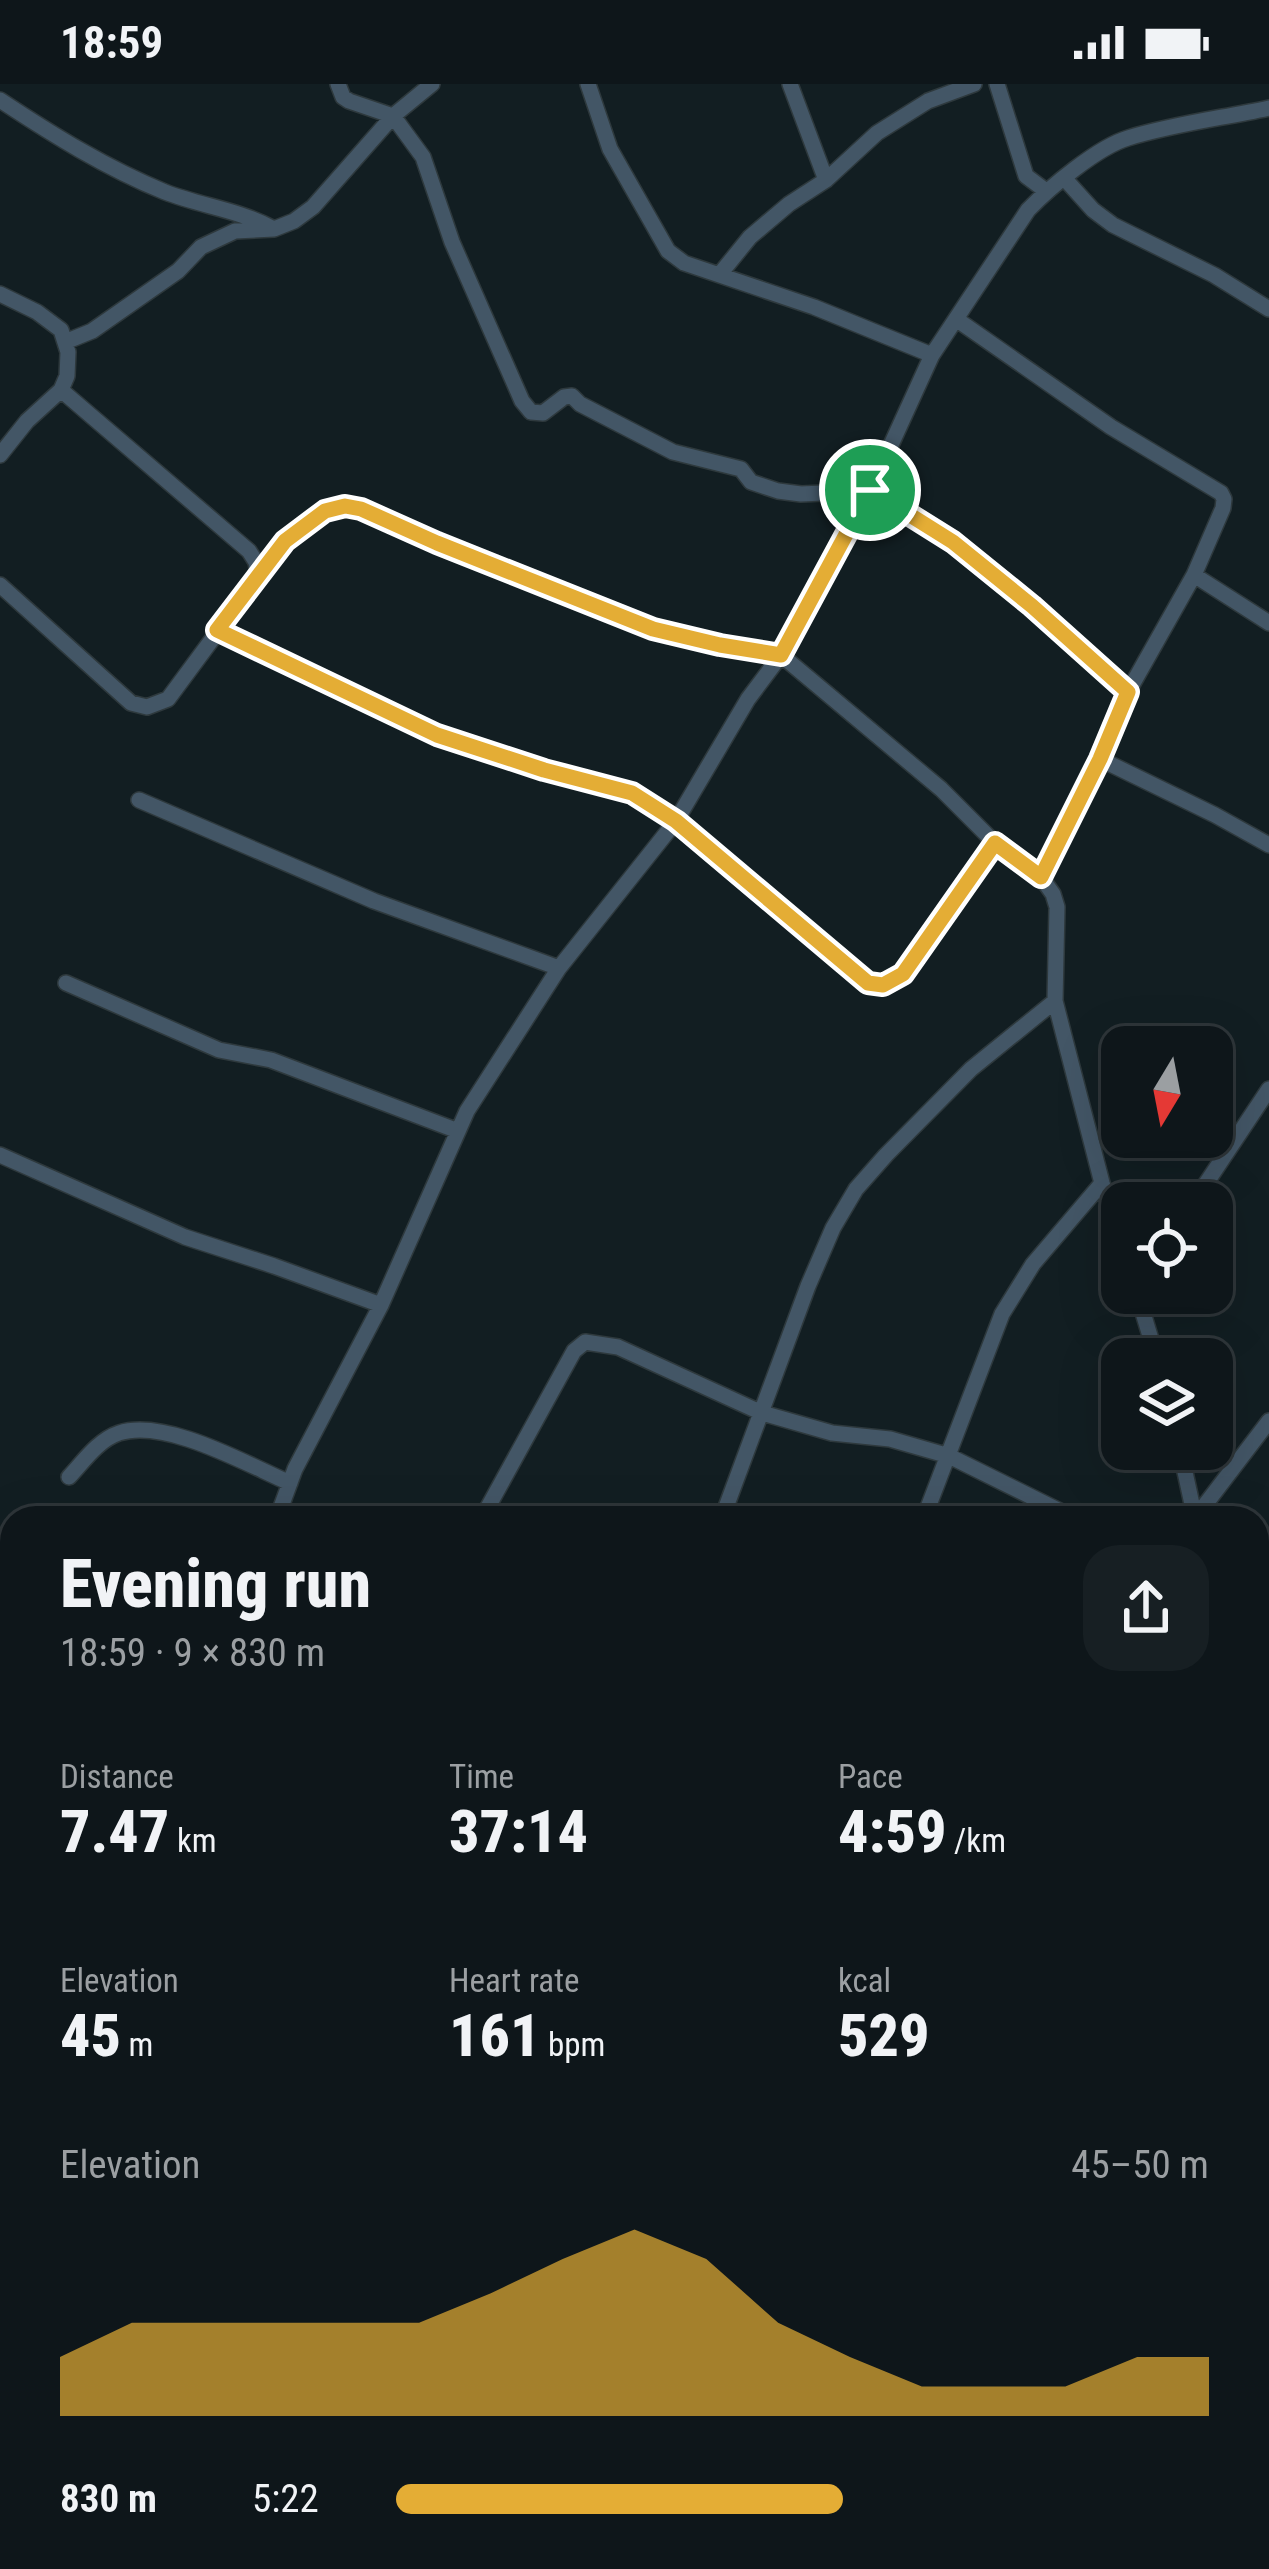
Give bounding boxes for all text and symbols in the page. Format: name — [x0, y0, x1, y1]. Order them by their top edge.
text: 18:59 — [60, 16, 163, 69]
pin — [819, 439, 921, 541]
icon: arrive — [837, 457, 903, 523]
north arrow — [1101, 1026, 1233, 1158]
map controls — [1101, 1026, 1233, 1470]
button: locate — [1101, 1182, 1233, 1314]
button: layers — [1101, 1338, 1233, 1470]
button: share — [1083, 1545, 1209, 1671]
text: Evening run — [60, 1546, 371, 1623]
text: 18:59 · 9 × 830 m — [60, 1630, 325, 1676]
text: Distance — [60, 1757, 174, 1796]
text: Time — [449, 1757, 514, 1796]
text: Pace — [838, 1757, 903, 1796]
text: 7.47 — [60, 1796, 169, 1867]
text: 37:14 — [449, 1796, 588, 1867]
text: 4:59 — [838, 1796, 946, 1867]
text: km — [169, 1821, 217, 1860]
text: /km — [946, 1821, 1006, 1860]
text: Elevation — [60, 1961, 179, 2000]
text: Heart rate — [449, 1961, 579, 2000]
text: kcal — [838, 1961, 891, 2000]
text: 45 — [60, 2000, 121, 2071]
text: 161 — [449, 2000, 541, 2071]
text: 529 — [838, 2000, 930, 2071]
text: m — [121, 2025, 153, 2064]
text: bpm — [541, 2025, 605, 2064]
text: Elevation — [60, 2142, 200, 2188]
text: 45–50 m — [1071, 2142, 1209, 2188]
text: 830 m — [60, 2476, 157, 2522]
text: 5:22 — [252, 2476, 319, 2522]

